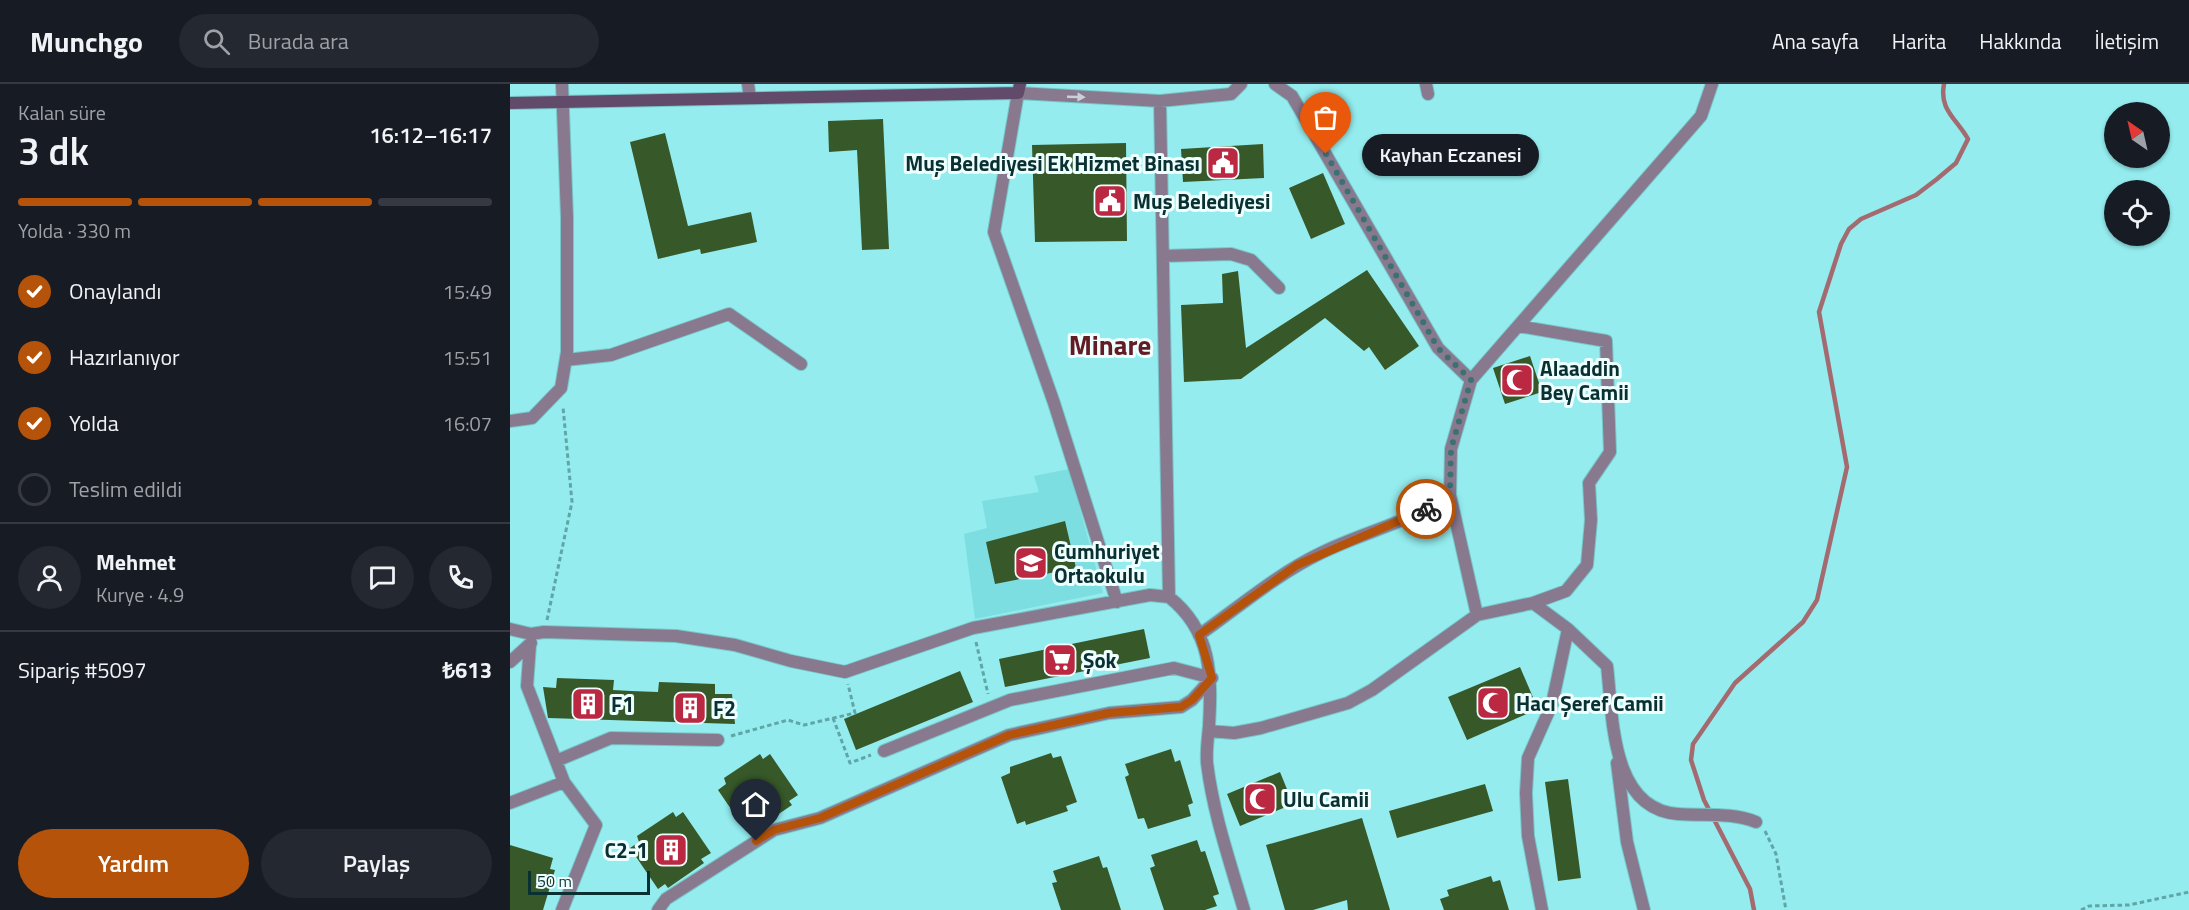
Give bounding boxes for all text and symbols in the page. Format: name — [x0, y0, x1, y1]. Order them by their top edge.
search box — [179, 14, 599, 68]
text: Munchgo — [30, 20, 143, 63]
text: Burada ara — [248, 24, 349, 58]
icon: search — [200, 25, 233, 58]
text: Ana sayfa — [1772, 25, 1859, 57]
text: Harita — [1892, 25, 1946, 57]
text: Hakkında — [1979, 25, 2062, 57]
text: İletişim — [2095, 25, 2159, 57]
pin — [1300, 92, 1351, 154]
one-way arrow — [1067, 93, 1086, 102]
text: Kalan süre — [18, 97, 106, 128]
icon: bag — [1309, 101, 1342, 134]
north arrow — [2104, 102, 2170, 168]
map controls — [2104, 102, 2170, 246]
text: 16:12–16:17 — [369, 118, 492, 152]
text: 3 dk — [18, 121, 89, 180]
callout: Kayhan Eczanesi — [1362, 133, 1539, 175]
text: Kayhan Eczanesi — [1379, 139, 1522, 170]
public building icon: Muş Belediyesi Ek Hizmet Binası — [1205, 145, 1241, 181]
place label: Muş Belediyesi Ek Hizmet Binası — [905, 147, 1200, 179]
button: locate — [2104, 180, 2170, 246]
public building icon: Muş Belediyesi — [1092, 183, 1128, 219]
place label: Muş Belediyesi — [1133, 185, 1270, 217]
text: Yolda · 330 m — [18, 215, 131, 246]
text: Onaylandı — [69, 274, 161, 308]
icon: check — [18, 275, 51, 308]
text: 15:49 — [443, 276, 492, 307]
district label: Minare — [1069, 324, 1151, 365]
text: Hazırlanıyor — [69, 340, 180, 374]
icon: check — [18, 341, 51, 374]
text: 15:51 — [443, 342, 492, 373]
place label: Alaaddin Bey Camii — [1540, 352, 1629, 408]
mosque icon: Alaaddin Bey Camii — [1499, 362, 1535, 398]
text: Yolda — [69, 406, 119, 440]
icon: check — [18, 407, 51, 440]
text: 16:07 — [443, 408, 492, 439]
text: Teslim edildi — [69, 472, 182, 506]
courier — [1396, 479, 1456, 539]
icon: bike — [1410, 493, 1443, 526]
place label: Cumhuriyet Ortaokulu — [1054, 535, 1160, 591]
text: Mehmet — [96, 545, 176, 579]
school or university icon: Cumhuriyet Ortaokulu — [1013, 545, 1049, 581]
button: person — [18, 546, 81, 609]
button: chat — [351, 546, 414, 609]
button: phone — [429, 546, 492, 609]
text: Kurye · 4.9 — [96, 579, 184, 610]
supermarket icon: Şok — [1042, 642, 1078, 678]
place label: Şok — [1083, 644, 1117, 676]
text: Sipariş #5097 — [18, 653, 146, 687]
text: ₺613 — [442, 653, 492, 687]
mosque icon: Hacı Şeref Camii — [1475, 685, 1511, 721]
building icon: F1 — [570, 686, 606, 722]
place label: Hacı Şeref Camii — [1516, 687, 1664, 719]
place label: F1 — [611, 688, 634, 720]
building icon: F2 — [672, 690, 708, 726]
place label: F2 — [713, 692, 736, 724]
pin — [730, 779, 781, 841]
mosque icon: Ulu Camii — [1242, 781, 1278, 817]
place label: Ulu Camii — [1283, 783, 1369, 815]
icon: home — [739, 788, 772, 821]
button: Yardım — [18, 829, 249, 898]
button: Paylaş — [261, 829, 492, 898]
building icon: C2-1 — [653, 832, 689, 868]
place label: C2-1 — [605, 834, 648, 866]
scale bar — [528, 868, 650, 896]
text: 50 m — [537, 869, 572, 893]

